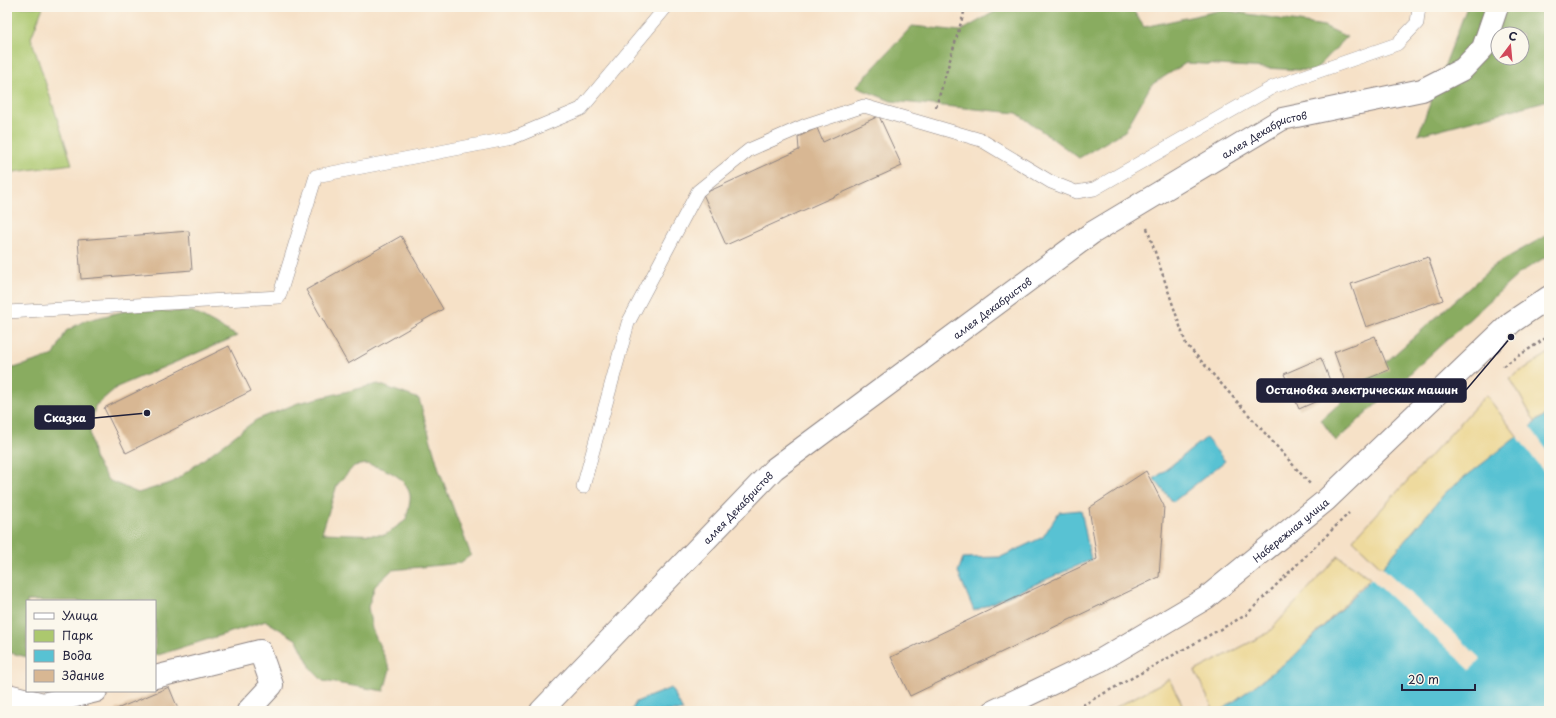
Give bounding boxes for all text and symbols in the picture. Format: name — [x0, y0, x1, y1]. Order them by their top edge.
north arrow — [1490, 26, 1530, 66]
text: С — [1507, 27, 1519, 45]
street label: аллея Декабристов — [1218, 107, 1308, 161]
street label: аллея Декабристов — [949, 273, 1035, 342]
callout: Остановка электрических машин — [1257, 379, 1466, 402]
text: Остановка электрических машин — [1266, 381, 1458, 398]
callout: Сказка — [35, 406, 94, 429]
text: Сказка — [44, 409, 87, 426]
street label: аллея Декабристов — [699, 467, 776, 547]
street label: Набережная улица — [1249, 493, 1332, 565]
legend — [26, 600, 156, 692]
text: Улица — [62, 606, 98, 624]
text: Парк — [62, 626, 94, 644]
text: Вода — [62, 646, 92, 664]
text: Здание — [62, 666, 104, 684]
scale bar — [1402, 666, 1475, 692]
text: 20 m — [1408, 670, 1439, 688]

